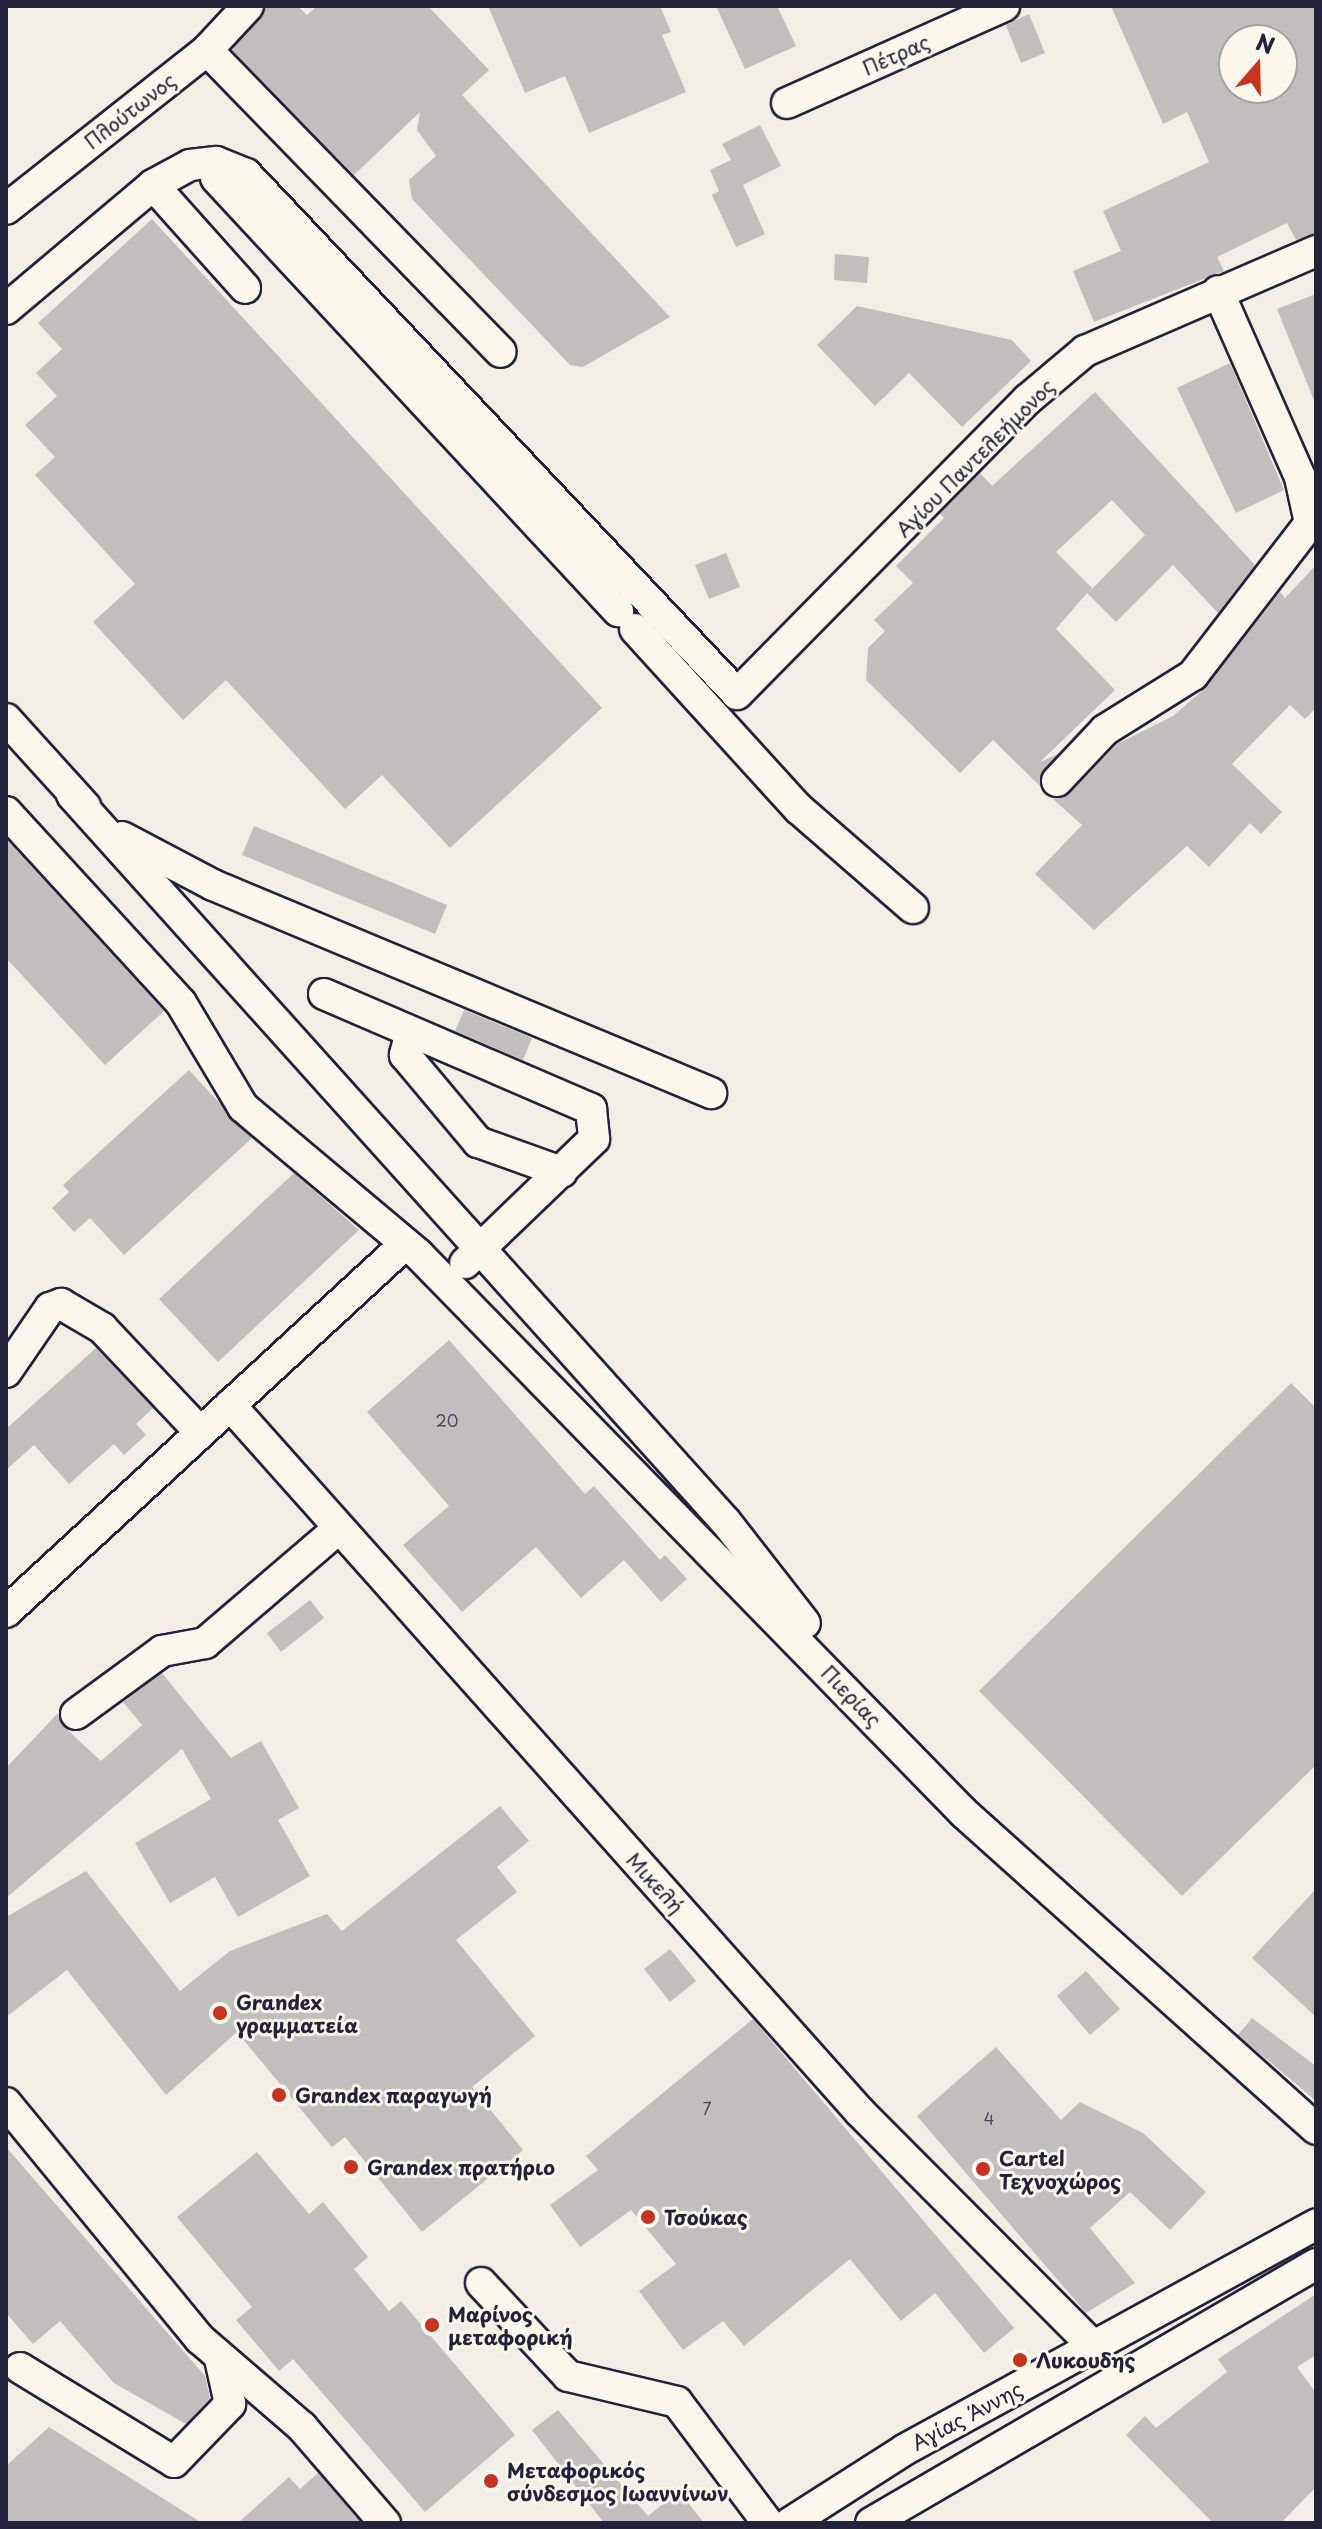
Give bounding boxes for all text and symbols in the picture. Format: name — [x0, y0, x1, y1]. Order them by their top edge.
north arrow — [1218, 24, 1298, 104]
text: N — [1252, 24, 1280, 61]
street label: Πέτρας — [859, 30, 933, 80]
street label: Πλούτωνος — [80, 68, 180, 154]
street label: Αγίου Παντελεήμονος — [891, 374, 1059, 542]
house number: 20 — [436, 1410, 458, 1430]
street label: Πιερίας — [816, 1660, 886, 1732]
street label: Μικελή — [621, 1848, 689, 1918]
place label: Grandex γραμματεία — [236, 1990, 358, 2037]
marker: Grandex γραμματεία — [211, 2004, 229, 2022]
place label: Grandex παραγωγή — [295, 2083, 493, 2107]
marker: Grandex παραγωγή — [270, 2086, 288, 2104]
house number: 7 — [702, 2098, 712, 2118]
house number: 4 — [984, 2108, 994, 2128]
place label: Cartel Τεχνοχώρος — [999, 2146, 1121, 2193]
place label: Grandex πρατήριο — [367, 2155, 556, 2179]
marker: Grandex πρατήριο — [342, 2158, 360, 2176]
marker: Cartel Τεχνοχώρος — [974, 2160, 992, 2178]
place label: Τσούκας — [664, 2205, 748, 2229]
marker: Τσούκας — [639, 2208, 657, 2226]
place label: Μαρίνος μεταφορική — [448, 2302, 573, 2349]
marker: Μαρίνος μεταφορική — [423, 2316, 441, 2334]
place label: Λυκουδης — [1036, 2348, 1135, 2372]
marker: Λυκουδης — [1011, 2351, 1029, 2369]
street label: Αγίας Άννης — [907, 2377, 1027, 2455]
place label: Μεταφορικός σύνδεσμος Ιωαννίνων — [507, 2458, 729, 2505]
marker: Μεταφορικός σύνδεσμος Ιωαννίνων — [482, 2472, 500, 2490]

